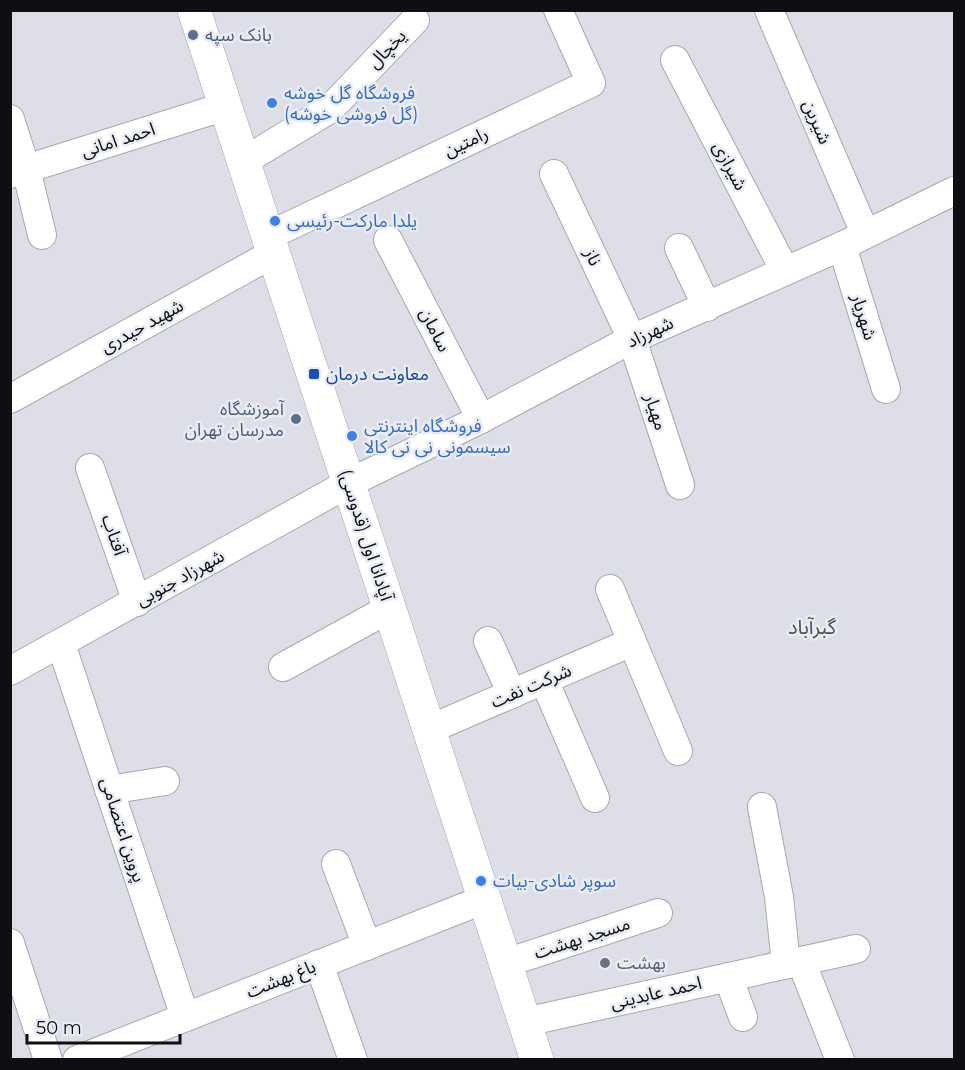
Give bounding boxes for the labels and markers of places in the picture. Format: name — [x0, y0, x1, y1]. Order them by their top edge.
place label: بانک سپه — [205, 24, 272, 46]
marker: بانک سپه — [186, 28, 200, 42]
place label: فروشگاه گل خوشه (گل فروشی خوشه) — [284, 82, 418, 125]
marker: فروشگاه گل خوشه (گل فروشی خوشه) — [265, 96, 279, 110]
place label: یلدا مارکت-رئیسی — [287, 210, 417, 232]
marker: یلدا مارکت-رئیسی — [268, 214, 282, 228]
place label: معاونت درمان — [326, 363, 429, 385]
marker: معاونت درمان — [307, 367, 321, 381]
place label: آموزشگاه مدرسان تهران — [185, 398, 285, 441]
marker: آموزشگاه مدرسان تهران — [289, 412, 303, 426]
place label: فروشگاه اینترنتی سیسمونی نی نی کالا — [364, 415, 511, 458]
marker: فروشگاه اینترنتی سیسمونی نی نی کالا — [345, 429, 359, 443]
place label: سوپر شادی-بیات — [493, 870, 616, 892]
marker: سوپر شادی-بیات — [474, 874, 488, 888]
place label: بهشت — [617, 952, 666, 974]
marker: بهشت — [598, 956, 612, 970]

